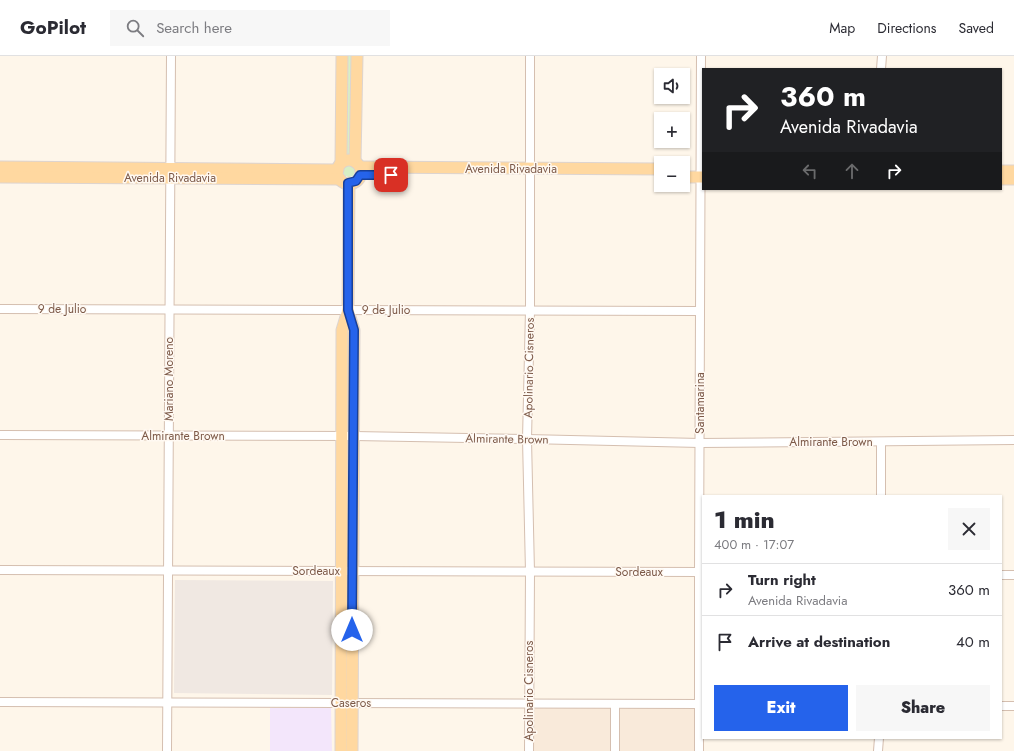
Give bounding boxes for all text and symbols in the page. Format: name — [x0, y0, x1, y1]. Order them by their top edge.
search box — [110, 10, 390, 46]
text: GoPilot — [20, 14, 86, 41]
icon: search — [124, 17, 146, 39]
text: Search here — [156, 17, 232, 39]
text: Map — [829, 18, 855, 38]
text: Directions — [877, 18, 937, 38]
text: Saved — [959, 18, 994, 38]
map controls — [654, 68, 690, 192]
button: sound — [654, 68, 690, 104]
text: 360 m — [780, 76, 866, 117]
icon: right — [714, 84, 766, 136]
button: + — [654, 112, 690, 148]
text: Avenida Rivadavia — [780, 114, 918, 140]
button: − — [654, 156, 690, 192]
pin — [374, 158, 408, 192]
street label: Avenida Rivadavia — [465, 160, 557, 178]
icon: left — [799, 160, 821, 182]
icon: ahead — [841, 160, 863, 182]
icon: right — [883, 160, 905, 182]
icon: arrive — [380, 164, 402, 186]
street label: Avenida Rivadavia — [124, 169, 216, 187]
street label: 9 de Julio — [38, 300, 87, 318]
street label: 9 de Julio — [362, 301, 411, 319]
street label: Apolinario Cisneros — [519, 317, 539, 418]
street label: Mariano Moreno — [160, 336, 178, 421]
street label: Santamarina — [691, 372, 709, 434]
street label: Almirante Brown — [141, 427, 225, 445]
street label: Almirante Brown — [465, 429, 549, 449]
street label: Almirante Brown — [789, 433, 873, 451]
text: 1 min — [714, 502, 775, 537]
button: close — [948, 508, 990, 550]
text: 400 m · 17:07 — [714, 535, 794, 554]
street label: Sordeaux — [292, 562, 341, 580]
street label: Sordeaux — [615, 563, 664, 581]
text: Turn right — [748, 569, 816, 591]
icon: right — [714, 579, 736, 601]
text: 360 m — [948, 579, 990, 601]
text: Avenida Rivadavia — [748, 591, 848, 610]
position arrow — [331, 609, 373, 651]
icon: arrive — [714, 631, 736, 653]
text: Arrive at destination — [748, 631, 890, 653]
text: 40 m — [956, 631, 990, 653]
street label: Apolinario Cisneros — [520, 641, 538, 741]
button: Exit — [714, 685, 848, 731]
button: Share — [856, 685, 990, 731]
street label: Caseros — [331, 694, 371, 712]

